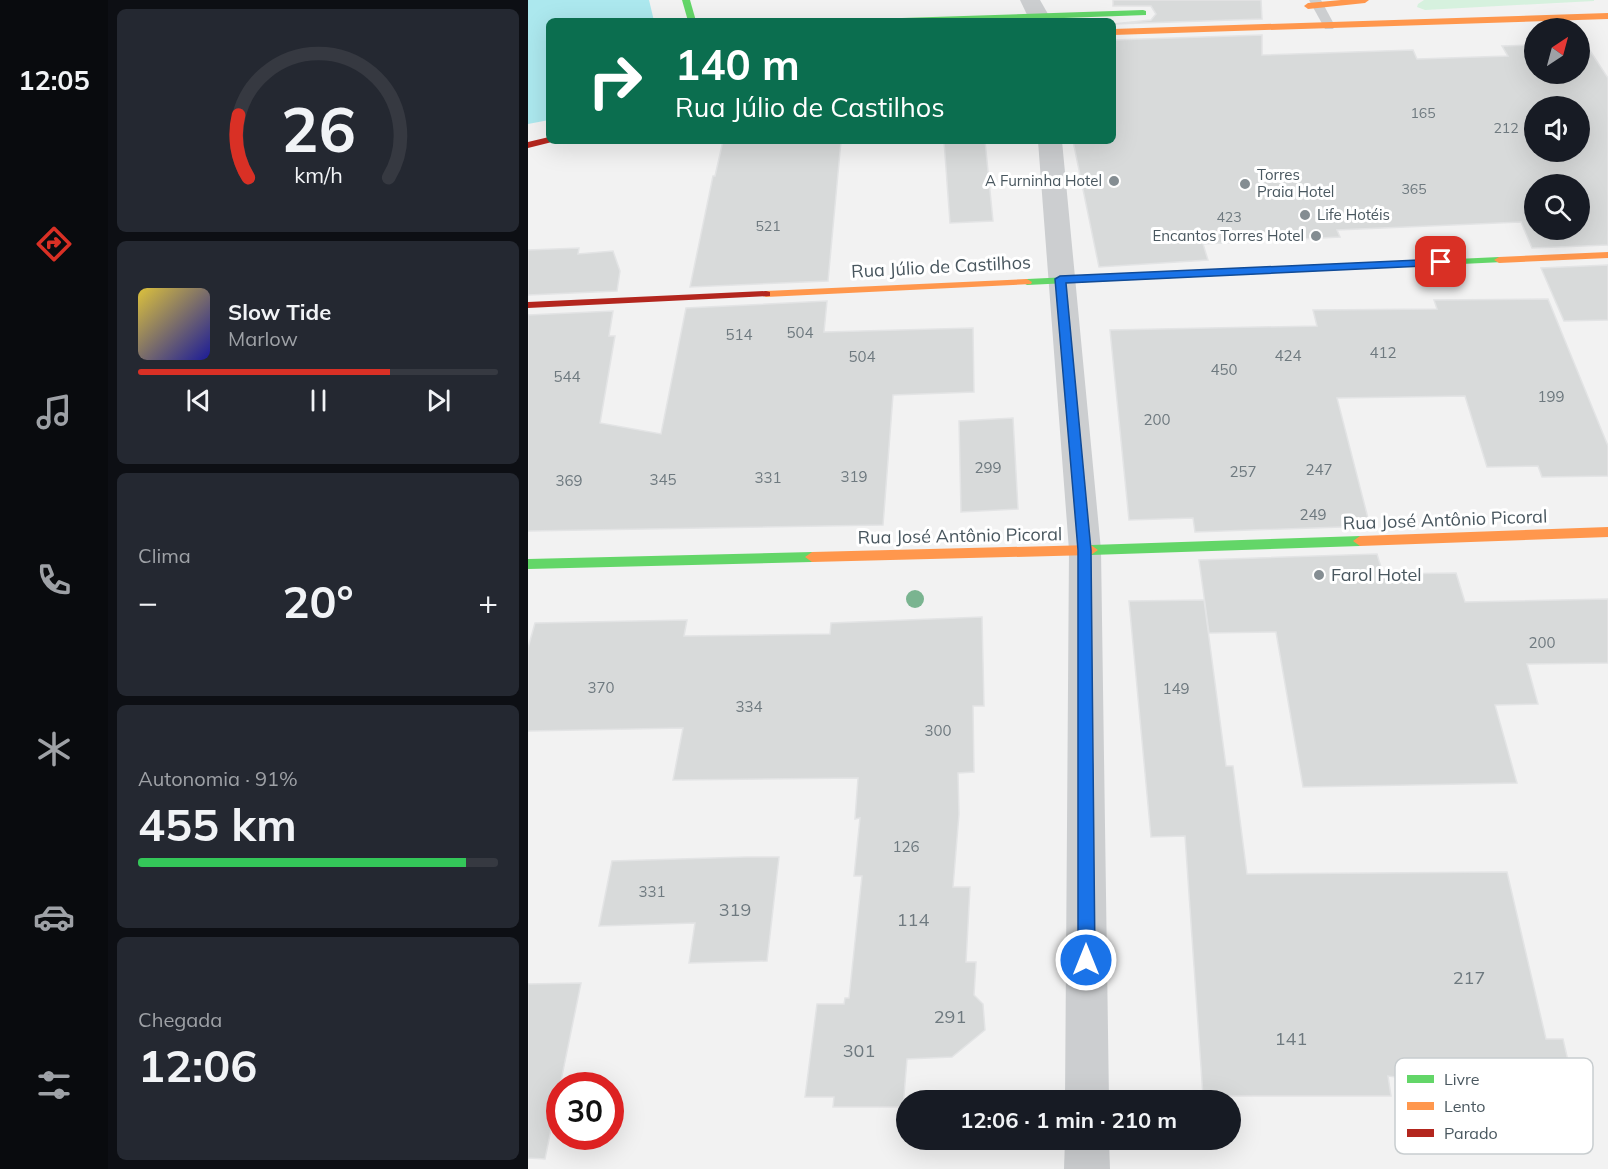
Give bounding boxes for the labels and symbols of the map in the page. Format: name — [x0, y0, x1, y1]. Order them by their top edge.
north arrow — [1524, 18, 1590, 84]
house number: 165 — [1410, 104, 1436, 122]
house number: 212 — [1493, 119, 1519, 137]
place label: Torres Praia Hotel — [1257, 165, 1334, 201]
place label: A Furninha Hotel — [985, 171, 1102, 190]
marker: A Furninha Hotel — [1107, 174, 1121, 188]
marker: Torres Praia Hotel — [1238, 177, 1252, 191]
house number: 365 — [1401, 180, 1427, 198]
place label: Life Hotéis — [1317, 205, 1390, 224]
house number: 423 — [1216, 208, 1242, 226]
marker: Life Hotéis — [1298, 208, 1312, 222]
house number: 521 — [755, 217, 781, 235]
place label: Encantos Torres Hotel — [1152, 226, 1304, 245]
marker: Encantos Torres Hotel — [1309, 229, 1323, 243]
pin — [1415, 236, 1466, 287]
street label: Rua Júlio de Castilhos — [851, 250, 1031, 283]
house number: 504 — [786, 323, 814, 342]
house number: 514 — [725, 325, 753, 344]
house number: 412 — [1369, 343, 1397, 362]
house number: 424 — [1274, 346, 1302, 365]
house number: 504 — [848, 347, 876, 366]
house number: 450 — [1210, 360, 1238, 379]
house number: 544 — [553, 367, 581, 386]
house number: 199 — [1537, 387, 1565, 406]
house number: 200 — [1143, 410, 1171, 429]
house number: 299 — [974, 458, 1002, 477]
house number: 247 — [1305, 460, 1333, 479]
house number: 257 — [1229, 462, 1257, 481]
house number: 319 — [840, 467, 868, 486]
house number: 331 — [754, 468, 782, 487]
house number: 345 — [649, 470, 677, 489]
house number: 369 — [555, 471, 583, 490]
street label: Rua José Antônio Picoral — [1342, 504, 1548, 535]
house number: 249 — [1299, 505, 1327, 524]
street label: Rua José Antônio Picoral — [858, 522, 1062, 549]
place label: Farol Hotel — [1331, 563, 1422, 586]
marker: Farol Hotel — [1312, 568, 1326, 582]
house number: 200 — [1528, 633, 1556, 652]
house number: 370 — [587, 678, 615, 697]
house number: 149 — [1162, 679, 1190, 698]
house number: 334 — [735, 697, 763, 716]
house number: 300 — [924, 721, 952, 740]
house number: 126 — [892, 837, 920, 856]
house number: 331 — [638, 882, 666, 901]
house number: 319 — [719, 898, 751, 921]
house number: 114 — [897, 908, 929, 931]
position arrow — [1054, 928, 1118, 992]
house number: 217 — [1453, 966, 1485, 989]
house number: 291 — [934, 1005, 966, 1028]
house number: 141 — [1275, 1027, 1307, 1050]
house number: 301 — [843, 1039, 875, 1062]
legend — [1395, 1058, 1593, 1154]
text: Livre — [1444, 1069, 1479, 1089]
speed limit sign: 30 — [546, 1072, 624, 1150]
text: Lento — [1444, 1096, 1485, 1116]
text: Parado — [1444, 1123, 1498, 1143]

